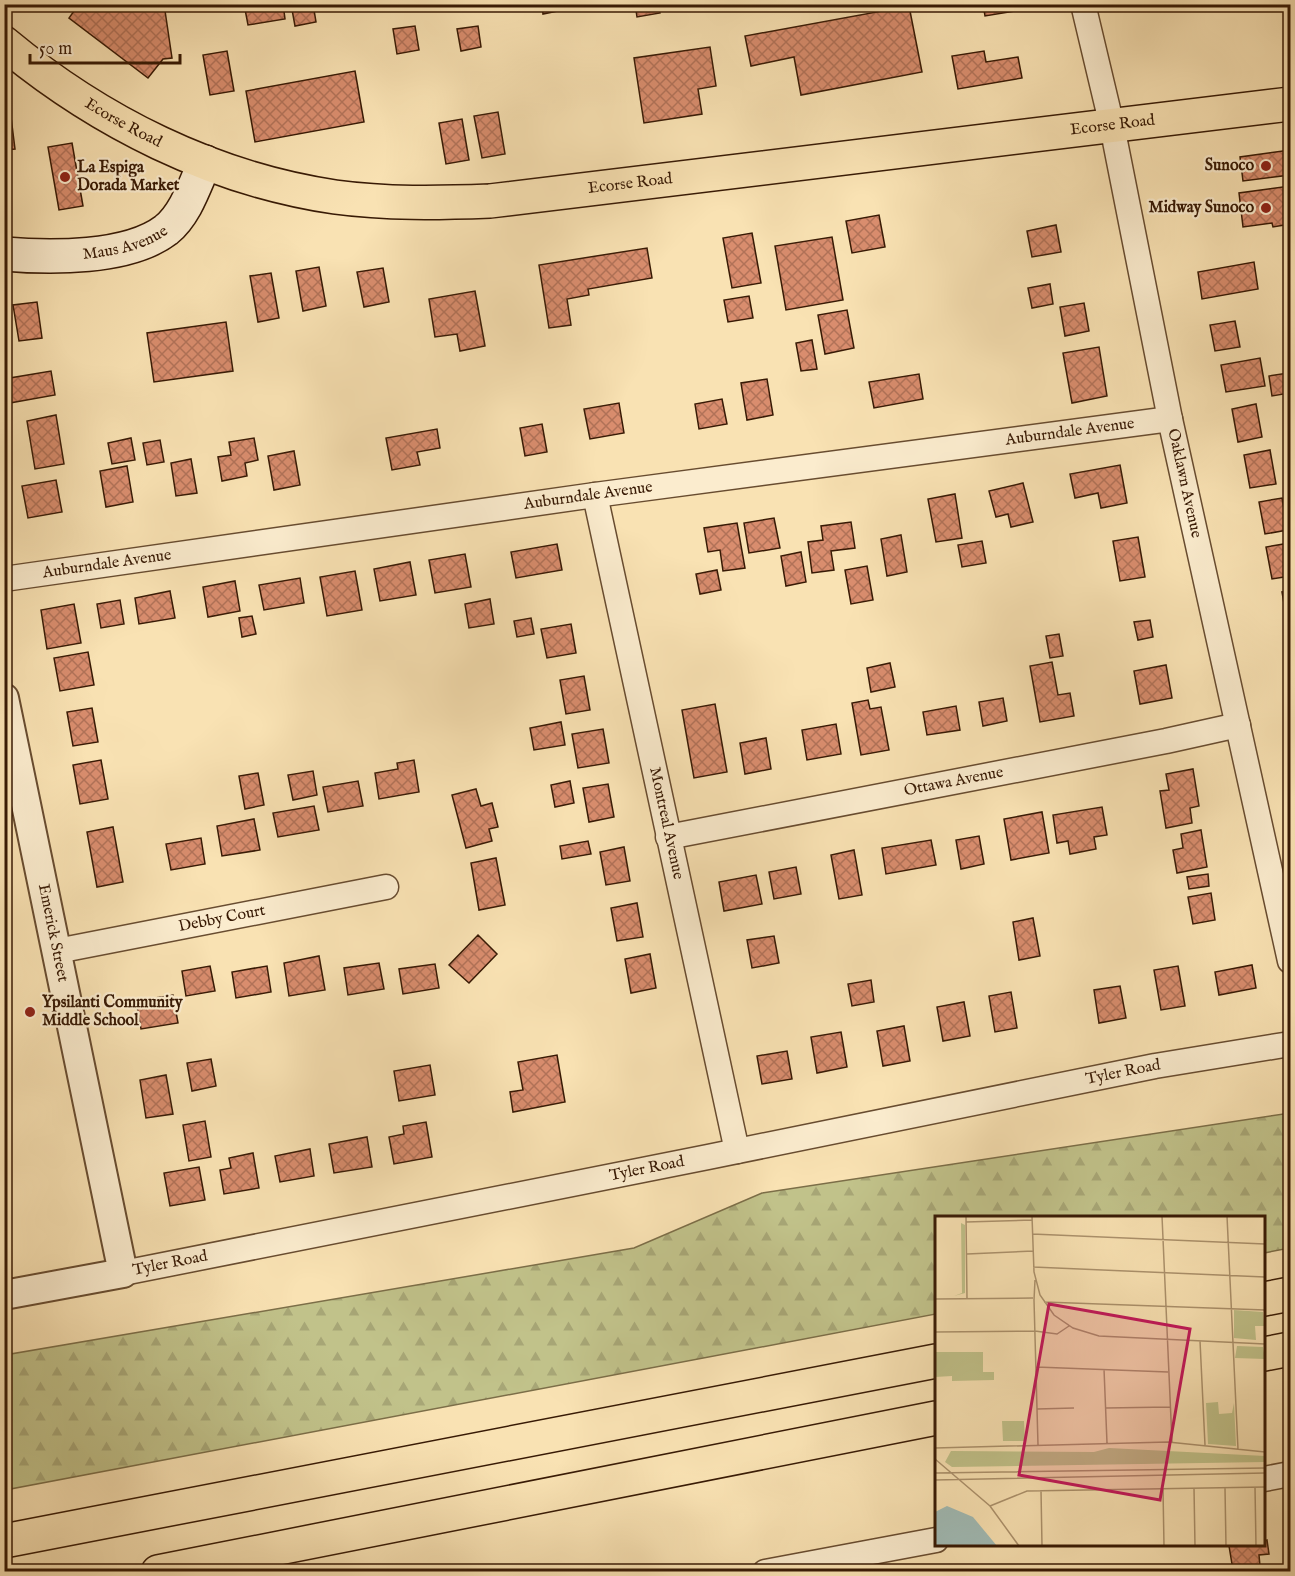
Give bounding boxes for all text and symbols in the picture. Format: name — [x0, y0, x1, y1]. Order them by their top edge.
scale bar — [30, 27, 180, 65]
text: 50 m — [39, 38, 72, 61]
street label: Ecorse Road — [81, 94, 165, 153]
street label: Ecorse Road — [1069, 110, 1157, 141]
place label: Sunoco — [1205, 156, 1254, 176]
place label: La Espiga Dorada Market — [77, 158, 180, 196]
marker: Sunoco — [1259, 159, 1273, 173]
street label: Ecorse Road — [587, 169, 674, 199]
marker: La Espiga Dorada Market — [58, 170, 72, 184]
place label: Midway Sunoco — [1149, 198, 1254, 218]
marker: Midway Sunoco — [1259, 201, 1273, 215]
street label: Maus Avenue — [82, 222, 172, 265]
street label: Auburndale Avenue — [1003, 414, 1136, 451]
street label: Oaklawn Avenue — [1162, 427, 1206, 540]
street label: Auburndale Avenue — [521, 477, 654, 515]
street label: Auburndale Avenue — [40, 545, 173, 584]
street label: Ottawa Avenue — [902, 763, 1005, 801]
street label: Montreal Avenue — [644, 765, 688, 881]
street label: Emerick Street — [33, 882, 73, 984]
street label: Debby Court — [177, 901, 268, 937]
place label: Ypsilanti Community Middle School — [42, 993, 184, 1031]
marker: Ypsilanti Community Middle School — [23, 1005, 37, 1019]
street label: Tyler Road — [1084, 1055, 1162, 1090]
street label: Tyler Road — [608, 1152, 686, 1186]
inset map — [935, 1216, 1265, 1546]
street label: Tyler Road — [131, 1246, 210, 1281]

